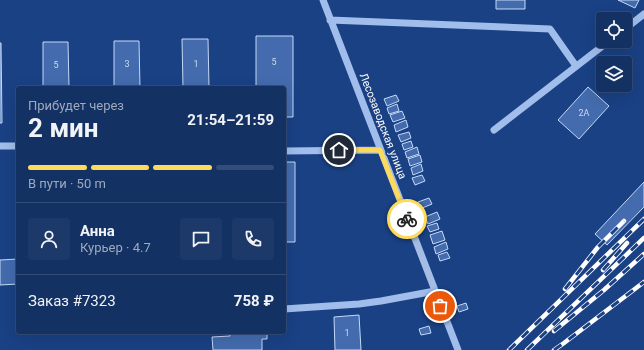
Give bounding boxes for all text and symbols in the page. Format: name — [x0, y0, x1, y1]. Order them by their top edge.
map controls — [596, 12, 632, 92]
button: locate — [596, 12, 632, 48]
button: layers — [596, 56, 632, 92]
house number: 5 — [271, 57, 277, 67]
house number: 3 — [124, 59, 130, 69]
house number: 1 — [193, 59, 199, 69]
house number: 5 — [53, 60, 59, 70]
street label: Лесозаводская улица — [357, 71, 409, 181]
text: Прибудет через — [28, 98, 124, 113]
house number: 2А — [579, 108, 590, 118]
text: 21:54–21:59 — [187, 111, 274, 129]
text: 2 мин — [28, 113, 99, 143]
pin — [322, 133, 356, 167]
icon: home — [328, 139, 350, 161]
text: В пути · 50 m — [28, 176, 106, 191]
courier — [387, 199, 427, 239]
icon: bike — [396, 208, 418, 230]
button: person — [28, 218, 70, 260]
button: chat — [180, 218, 222, 260]
button: phone — [232, 218, 274, 260]
text: Анна — [80, 222, 115, 240]
text: Курьер · 4.7 — [80, 240, 151, 255]
pin — [423, 289, 457, 323]
text: Заказ #7323 — [28, 292, 116, 310]
text: 758 ₽ — [234, 292, 274, 310]
icon: bag — [429, 295, 451, 317]
house number: 1 — [344, 328, 350, 338]

